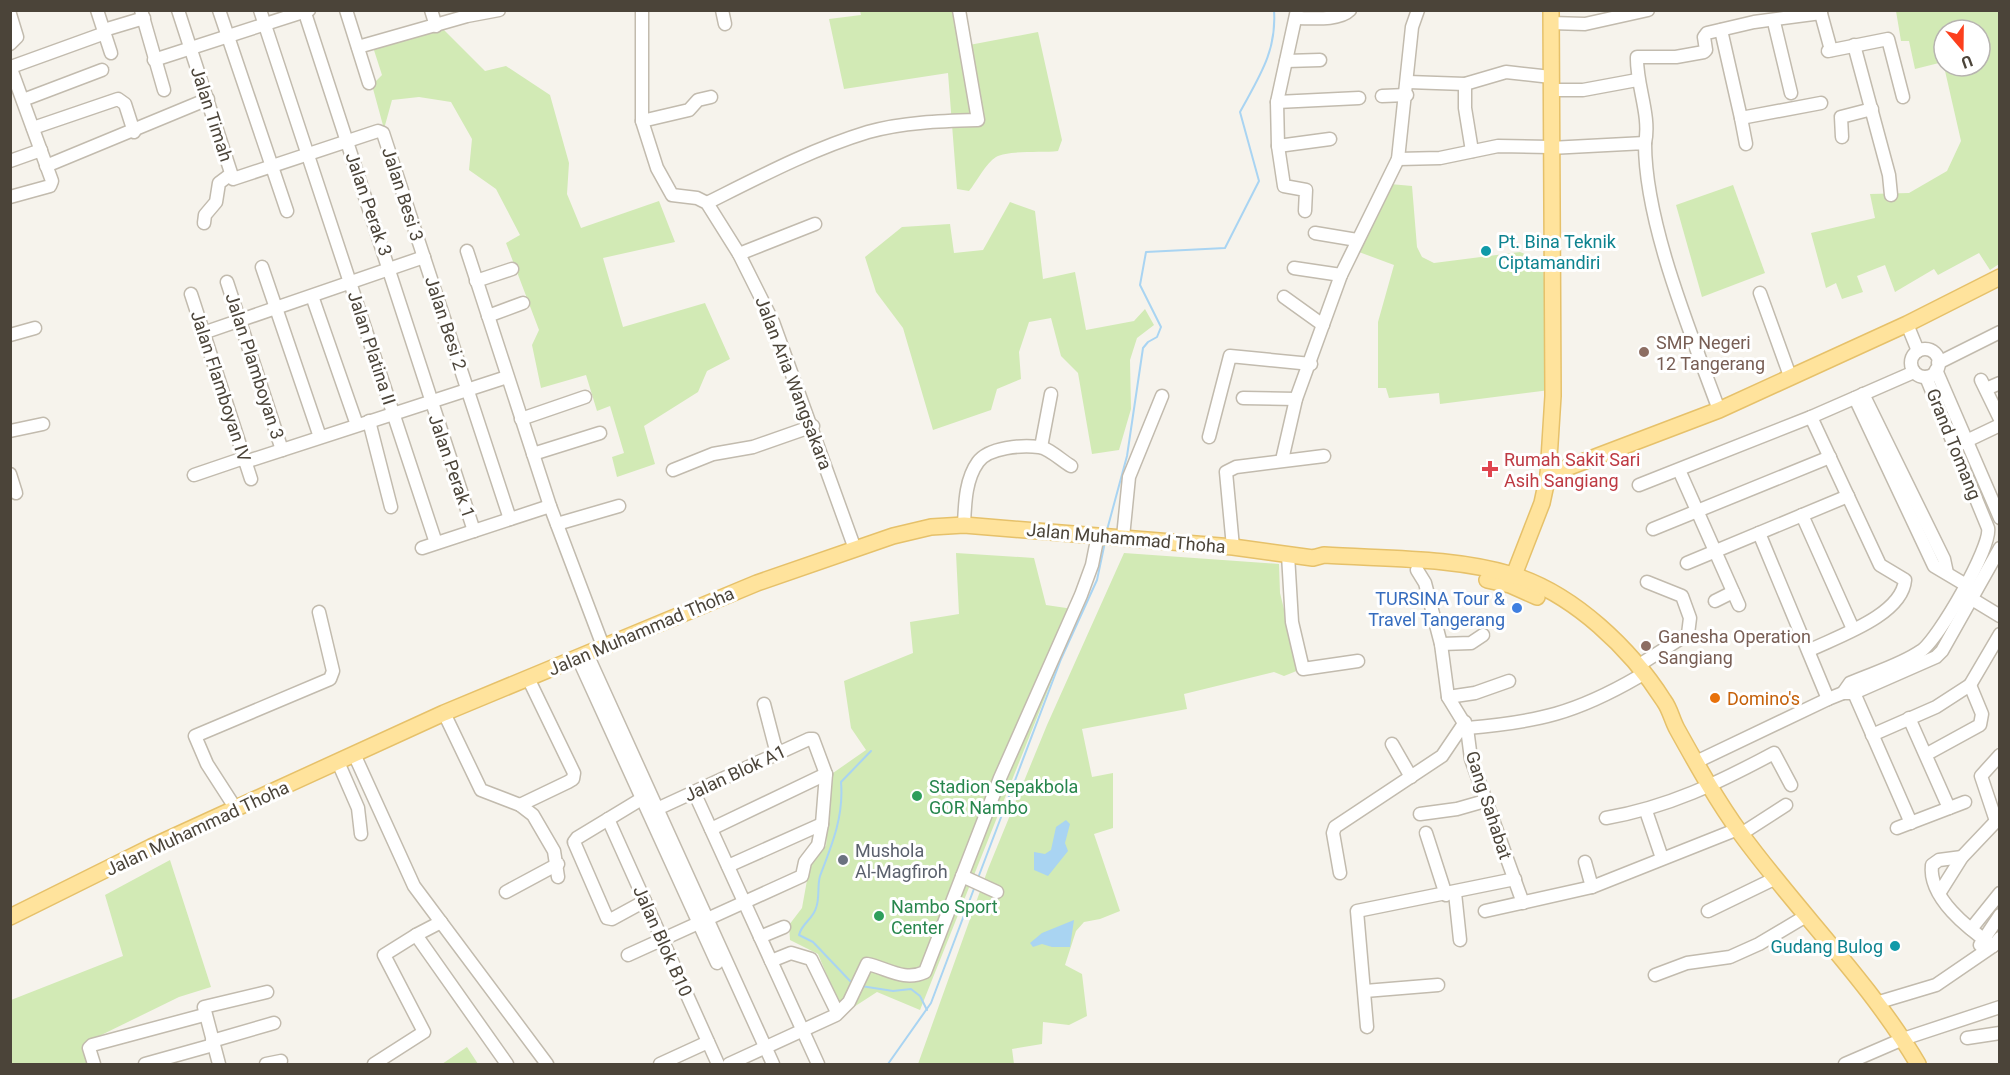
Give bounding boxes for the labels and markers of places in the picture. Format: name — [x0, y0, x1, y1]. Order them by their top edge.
place label: Pt. Bina Teknik Ciptamandiri — [1498, 231, 1617, 273]
marker: Pt. Bina Teknik Ciptamandiri — [1479, 244, 1493, 258]
place label: SMP Negeri 12 Tangerang — [1656, 332, 1765, 374]
marker: SMP Negeri 12 Tangerang — [1637, 345, 1651, 359]
place label: Rumah Sakit Sari Asih Sangiang — [1504, 449, 1640, 491]
marker: Rumah Sakit Sari Asih Sangiang — [1481, 460, 1499, 478]
place label: TURSINA Tour & Travel Tangerang — [1368, 588, 1506, 630]
marker: TURSINA Tour & Travel Tangerang — [1510, 601, 1524, 615]
place label: Ganesha Operation Sangiang — [1658, 626, 1811, 668]
marker: Ganesha Operation Sangiang — [1639, 639, 1653, 653]
place label: Domino's — [1727, 688, 1800, 709]
marker: Domino's — [1708, 691, 1722, 705]
place label: Stadion Sepakbola GOR Nambo — [929, 776, 1078, 818]
marker: Stadion Sepakbola GOR Nambo — [910, 789, 924, 803]
place label: Mushola Al-Magfiroh — [855, 840, 948, 882]
marker: Mushola Al-Magfiroh — [836, 853, 850, 867]
place label: Nambo Sport Center — [891, 896, 998, 938]
marker: Nambo Sport Center — [872, 909, 886, 923]
place label: Gudang Bulog — [1770, 936, 1883, 957]
marker: Gudang Bulog — [1888, 939, 1902, 953]

